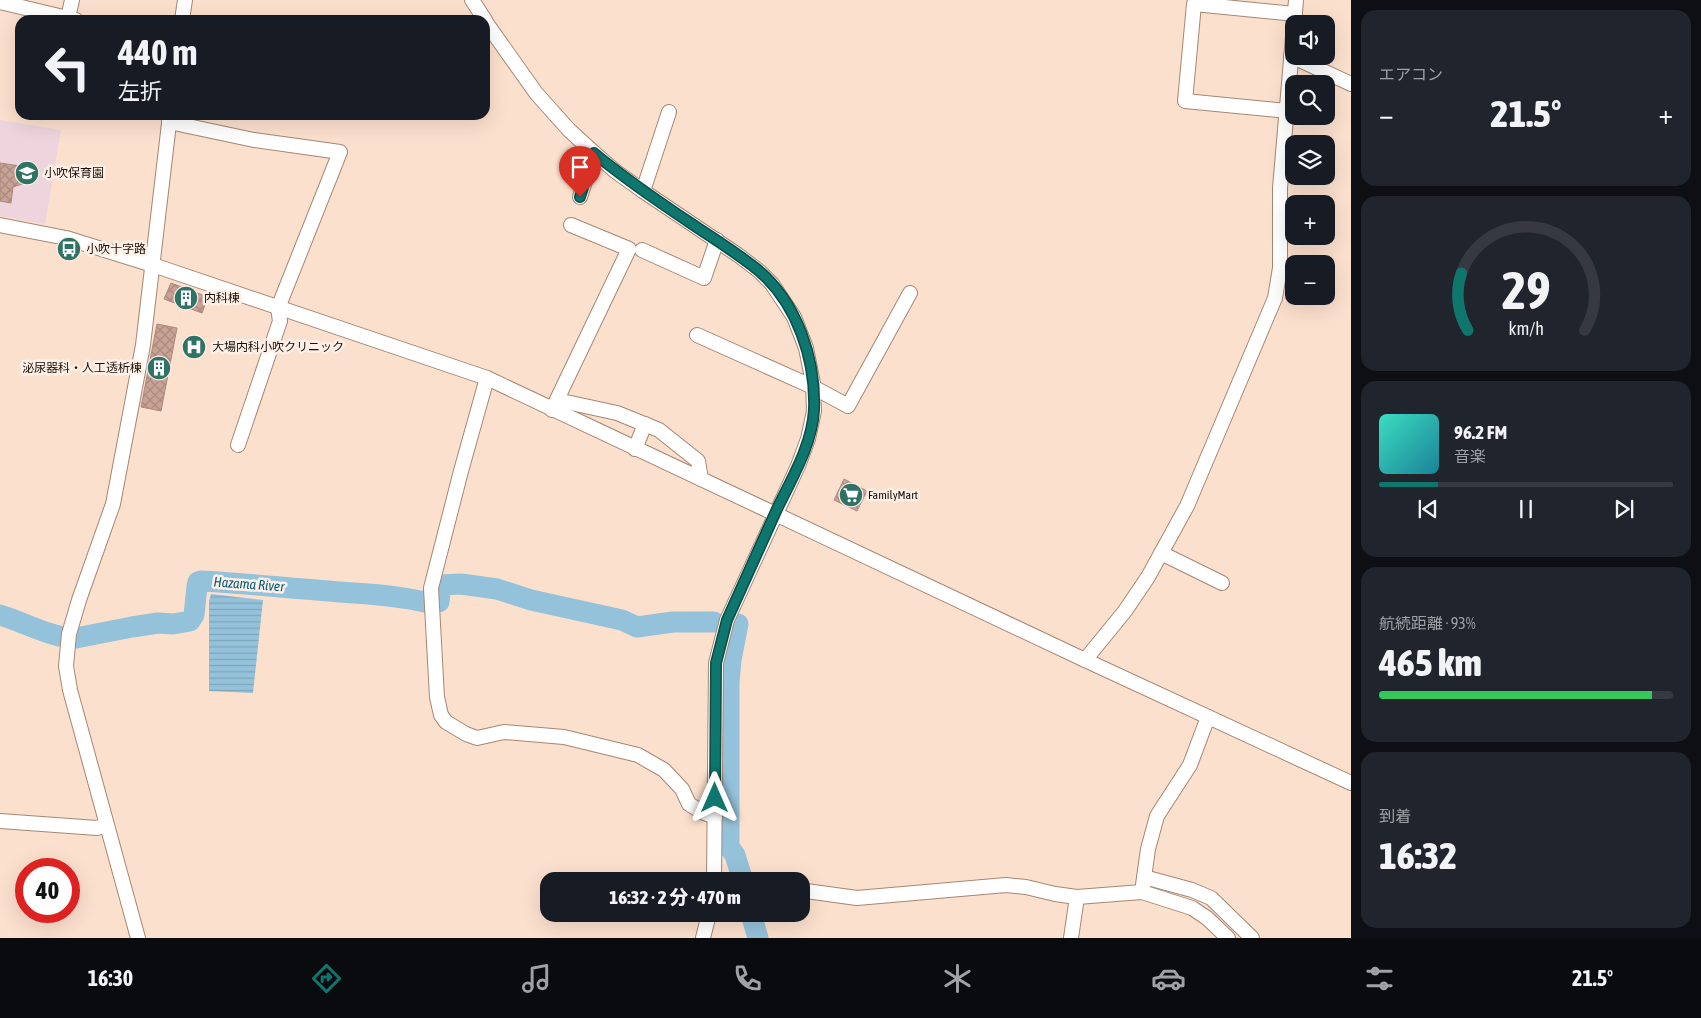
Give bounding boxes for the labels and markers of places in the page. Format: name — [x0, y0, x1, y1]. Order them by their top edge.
pin — [559, 146, 601, 197]
school or university icon: 小吹保育園 — [14, 160, 40, 186]
place label: 小吹保育園 — [44, 166, 104, 180]
bus stop icon: 小吹十字路 — [56, 236, 82, 262]
place label: 小吹十字路 — [86, 242, 146, 256]
building icon: 内科棟 — [173, 285, 199, 311]
place label: 内科棟 — [204, 291, 240, 305]
hospital icon: 大場内科小吹クリニック — [181, 334, 207, 360]
place label: 大場内科小吹クリニック — [212, 340, 344, 354]
building icon: 泌尿器科・人工透析棟 — [146, 355, 172, 381]
place label: 泌尿器科・人工透析棟 — [22, 361, 142, 375]
supermarket icon: FamilyMart — [838, 482, 864, 508]
place label: FamilyMart — [868, 488, 919, 502]

